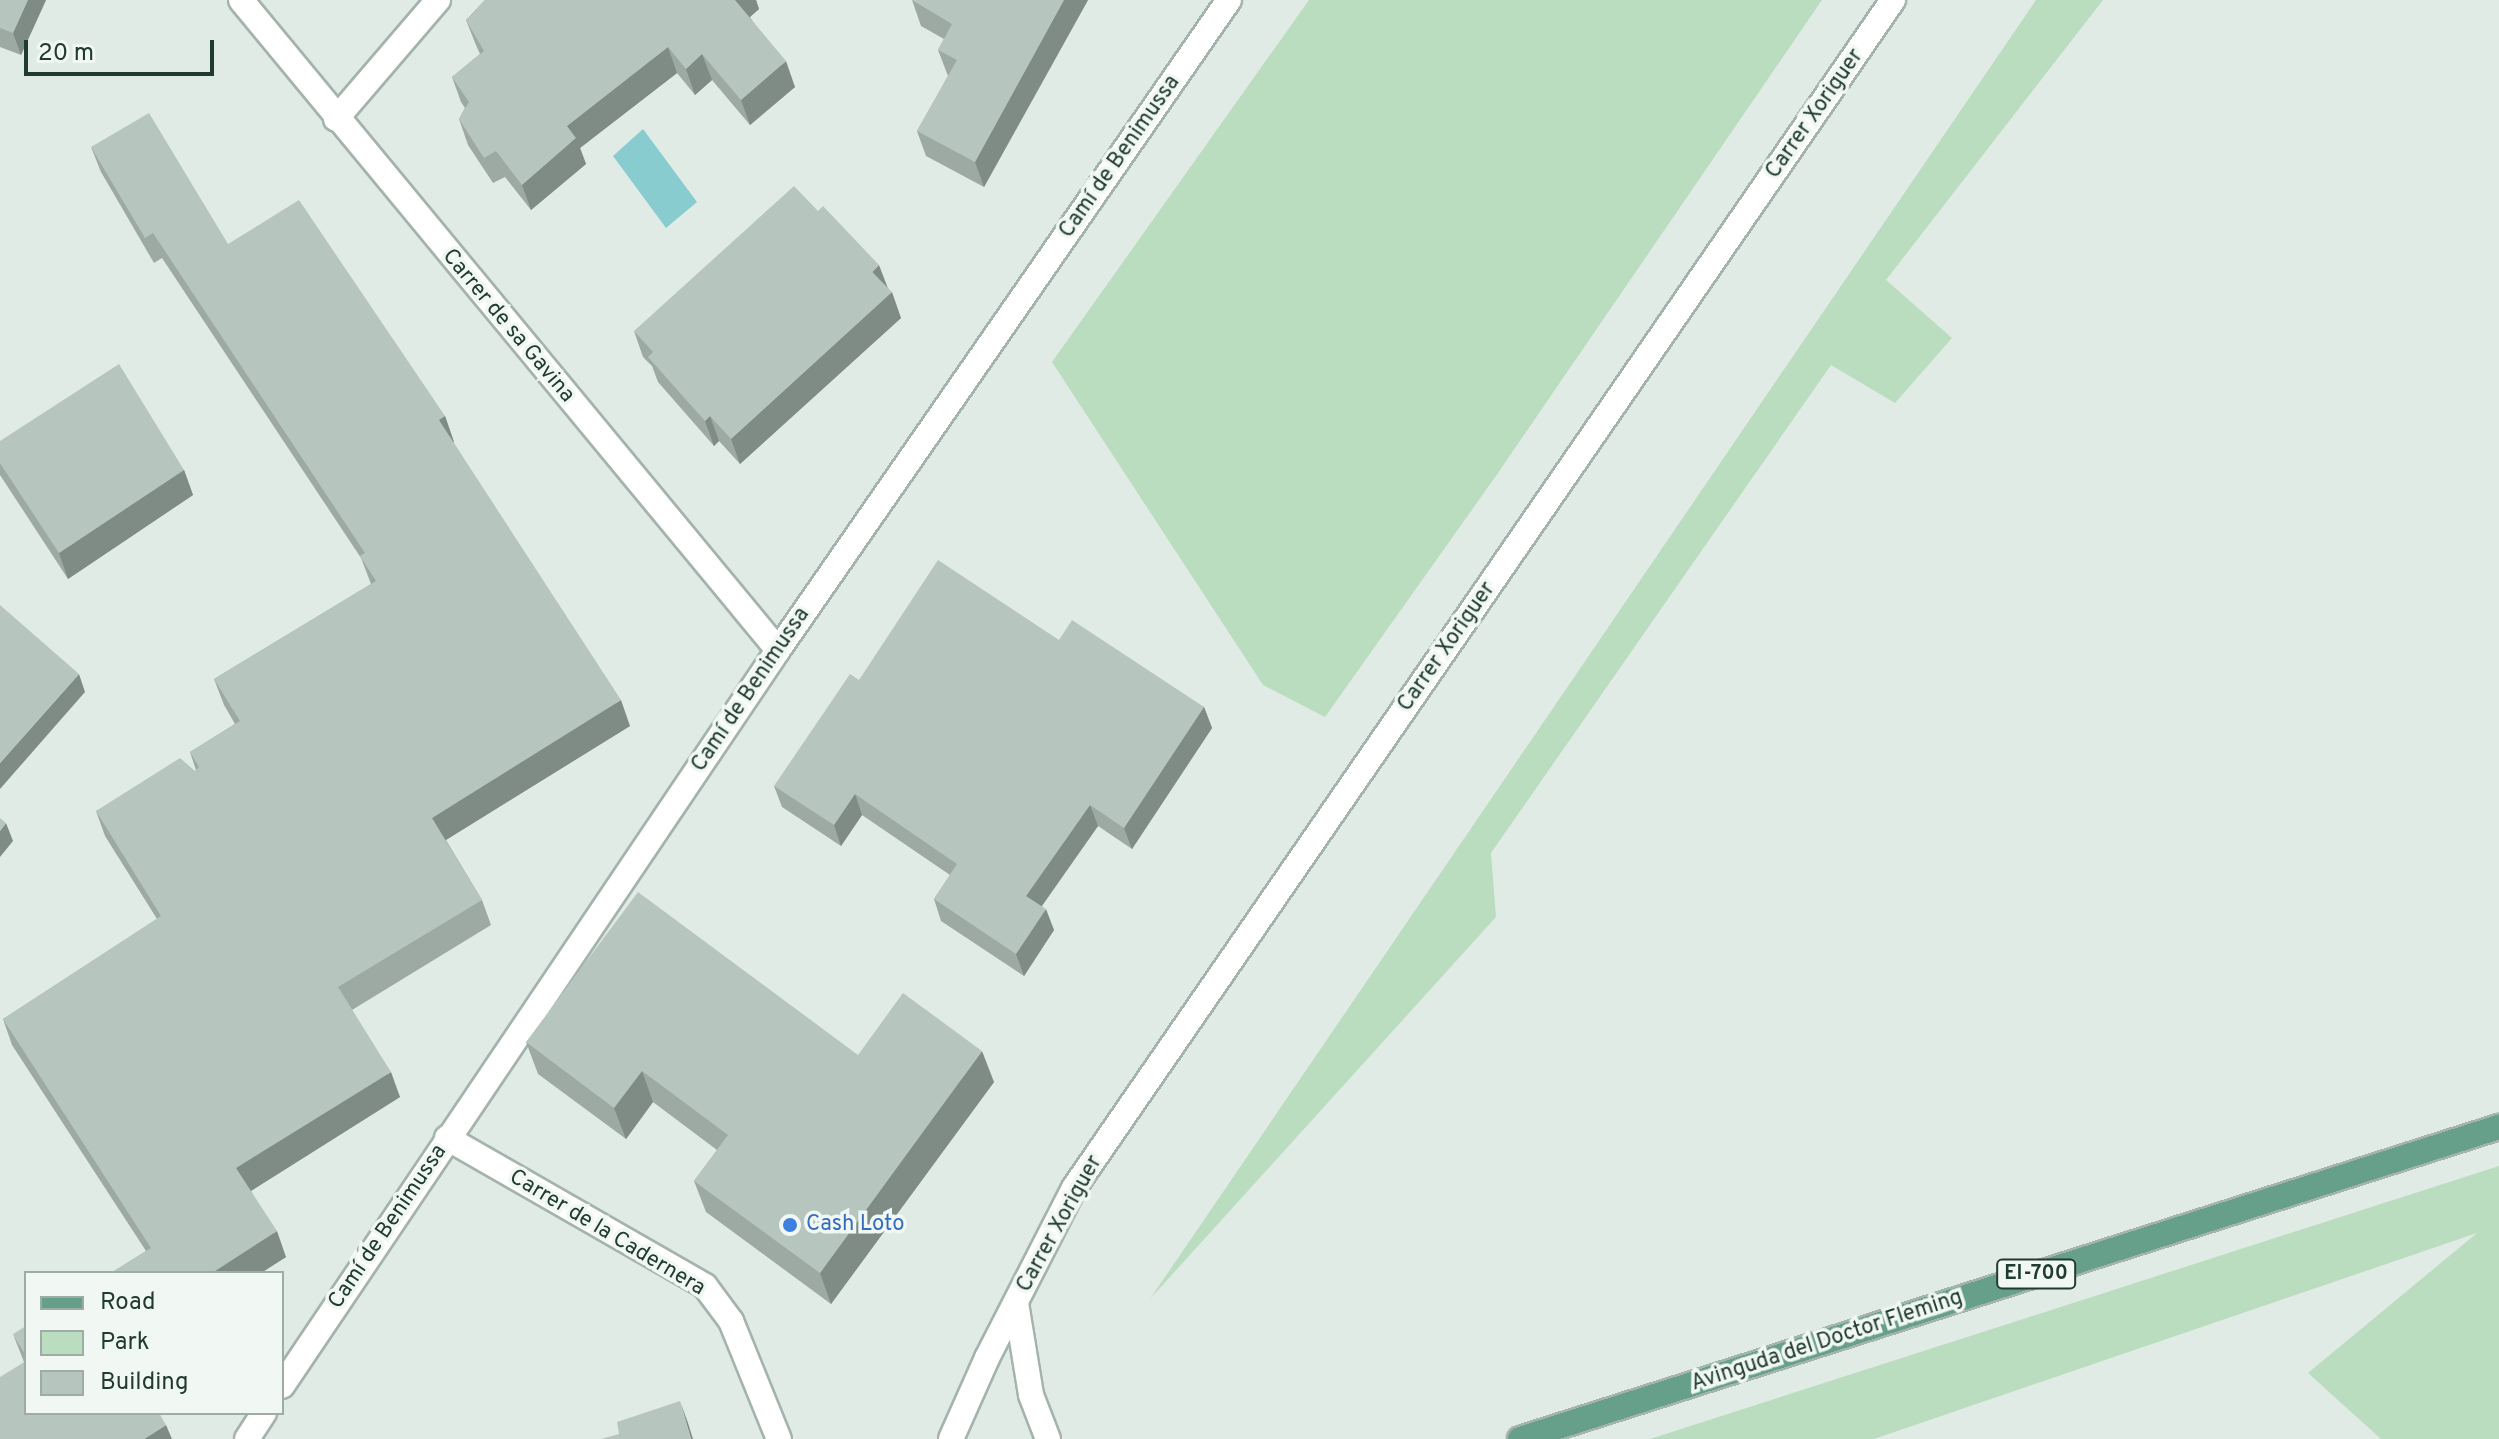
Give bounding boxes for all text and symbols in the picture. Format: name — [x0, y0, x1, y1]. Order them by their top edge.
scale bar — [28, 24, 218, 74]
text: 20 m — [38, 39, 94, 69]
street label: Carrer Xoriguer — [1760, 44, 1870, 184]
street label: Camí de Benimussa — [1054, 71, 1186, 243]
street label: Carrer de sa Gavina — [436, 244, 580, 408]
street label: Carrer Xoriguer — [1392, 577, 1502, 717]
street label: Camí de Benimussa — [686, 603, 816, 777]
street label: Camí de Benimussa — [323, 1140, 453, 1314]
street label: Carrer Xoriguer — [1012, 1151, 1108, 1297]
street label: Carrer de la Cadernera — [504, 1164, 710, 1302]
place label: Cash Loto — [806, 1212, 904, 1238]
marker: Cash Loto — [781, 1216, 799, 1234]
road number: EI-700 — [1996, 1258, 2076, 1290]
legend — [24, 1271, 284, 1415]
street label: Avinguda del Doctor Fleming — [1688, 1285, 1966, 1397]
text: Road — [100, 1288, 156, 1318]
text: Park — [100, 1328, 150, 1358]
text: Building — [100, 1368, 189, 1398]

